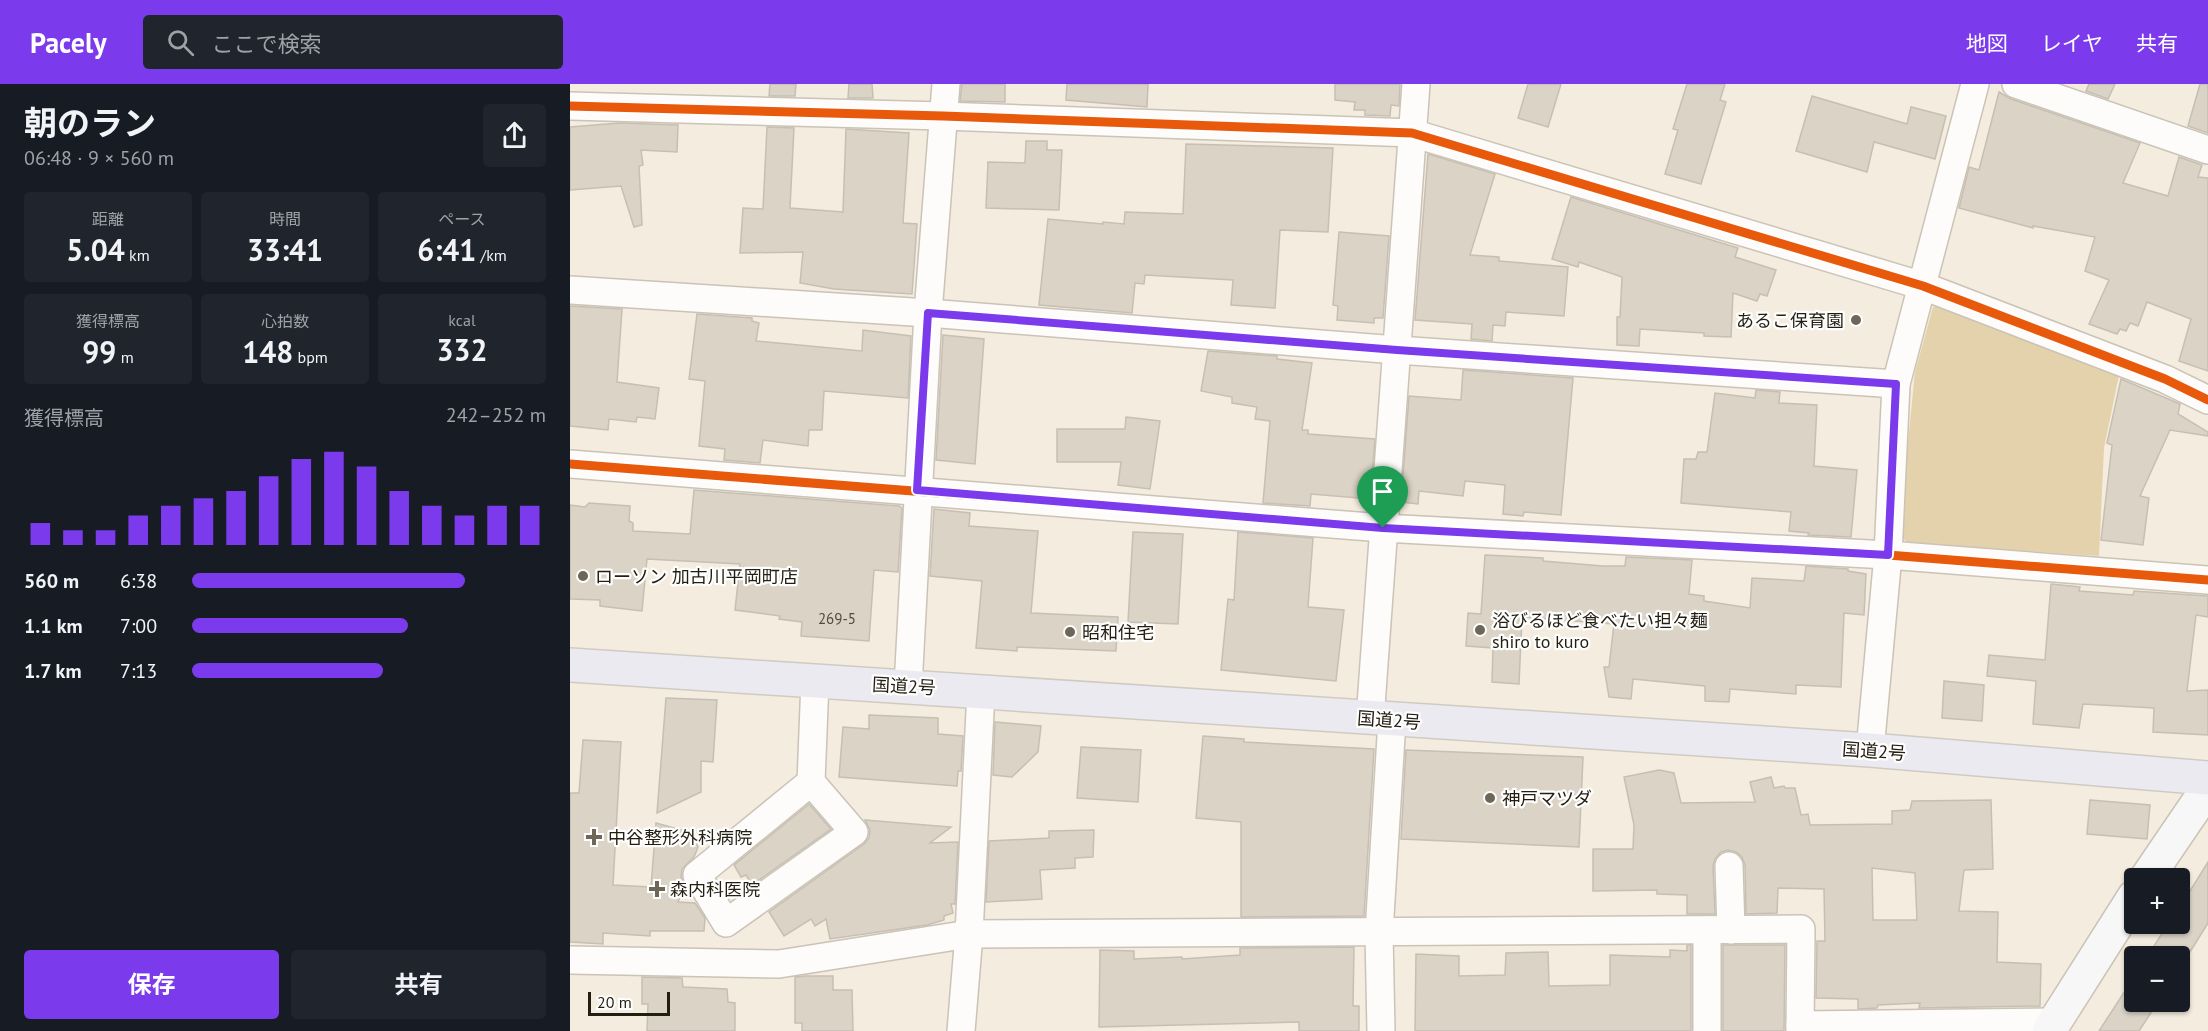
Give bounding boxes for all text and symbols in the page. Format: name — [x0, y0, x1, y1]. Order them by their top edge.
search box — [143, 15, 563, 69]
text: Pacely — [30, 24, 107, 61]
icon: search — [164, 26, 197, 59]
text: ここで検索 — [212, 30, 322, 58]
text: 地図 — [1966, 30, 2008, 57]
text: レイヤ — [2041, 30, 2103, 57]
text: 共有 — [2136, 30, 2178, 57]
text: 朝のラン — [24, 101, 156, 144]
button: share — [483, 104, 546, 167]
text: 06:48 · 9 × 560 m — [24, 145, 174, 171]
text: 距離 — [92, 209, 124, 229]
text: 時間 — [269, 209, 301, 229]
text: ペース — [438, 209, 486, 229]
text: 5.04 — [66, 230, 125, 269]
text: 33:41 — [247, 230, 323, 269]
text: 6:41 — [417, 230, 476, 269]
text: km — [125, 245, 150, 265]
text: /km — [476, 245, 507, 265]
place label: あるこ保育園 — [1736, 309, 1844, 332]
text: kcal — [448, 310, 476, 330]
text: 獲得標高 — [76, 311, 140, 331]
text: 心拍数 — [261, 311, 309, 331]
marker: あるこ保育園 — [1849, 313, 1863, 327]
text: 332 — [436, 330, 488, 369]
text: 99 — [82, 332, 116, 371]
text: 148 — [242, 332, 293, 371]
text: m — [116, 347, 134, 367]
text: bpm — [293, 347, 328, 367]
text: 242–252 m — [446, 402, 546, 428]
text: 獲得標高 — [24, 405, 104, 431]
pin — [1357, 466, 1408, 528]
icon: arrive — [1366, 475, 1399, 508]
place label: ローソン 加古川平岡町店 — [595, 565, 798, 588]
text: 560 m — [24, 568, 79, 594]
text: 6:38 — [120, 568, 157, 594]
marker: ローソン 加古川平岡町店 — [576, 569, 590, 583]
house number: 269-5 — [818, 609, 856, 628]
place label: 浴びるほど食べたい担々麺 shiro to kuro — [1492, 609, 1708, 653]
text: 1.1 km — [24, 613, 83, 639]
text: 7:00 — [120, 613, 157, 639]
place label: 昭和住宅 — [1082, 621, 1154, 644]
marker: 浴びるほど食べたい担々麺 shiro to kuro — [1473, 623, 1487, 637]
marker: 昭和住宅 — [1063, 625, 1077, 639]
text: 1.7 km — [24, 658, 82, 684]
text: 7:13 — [120, 658, 157, 684]
street label: 国道2号 — [872, 673, 936, 699]
street label: 国道2号 — [1356, 706, 1422, 734]
street label: 国道2号 — [1841, 737, 1907, 765]
place label: 神戸マツダ — [1502, 787, 1592, 810]
marker: 神戸マツダ — [1483, 791, 1497, 805]
place label: 中谷整形外科病院 — [608, 826, 752, 849]
marker: 中谷整形外科病院 — [585, 828, 603, 846]
map controls — [2124, 868, 2190, 1012]
button: + — [2124, 868, 2190, 934]
place label: 森内科医院 — [670, 878, 760, 901]
marker: 森内科医院 — [648, 880, 666, 898]
button: − — [2124, 946, 2190, 1012]
button: 保存 — [24, 950, 279, 1019]
button: 共有 — [291, 950, 546, 1019]
scale bar — [588, 989, 670, 1016]
text: 20 m — [597, 992, 632, 1012]

